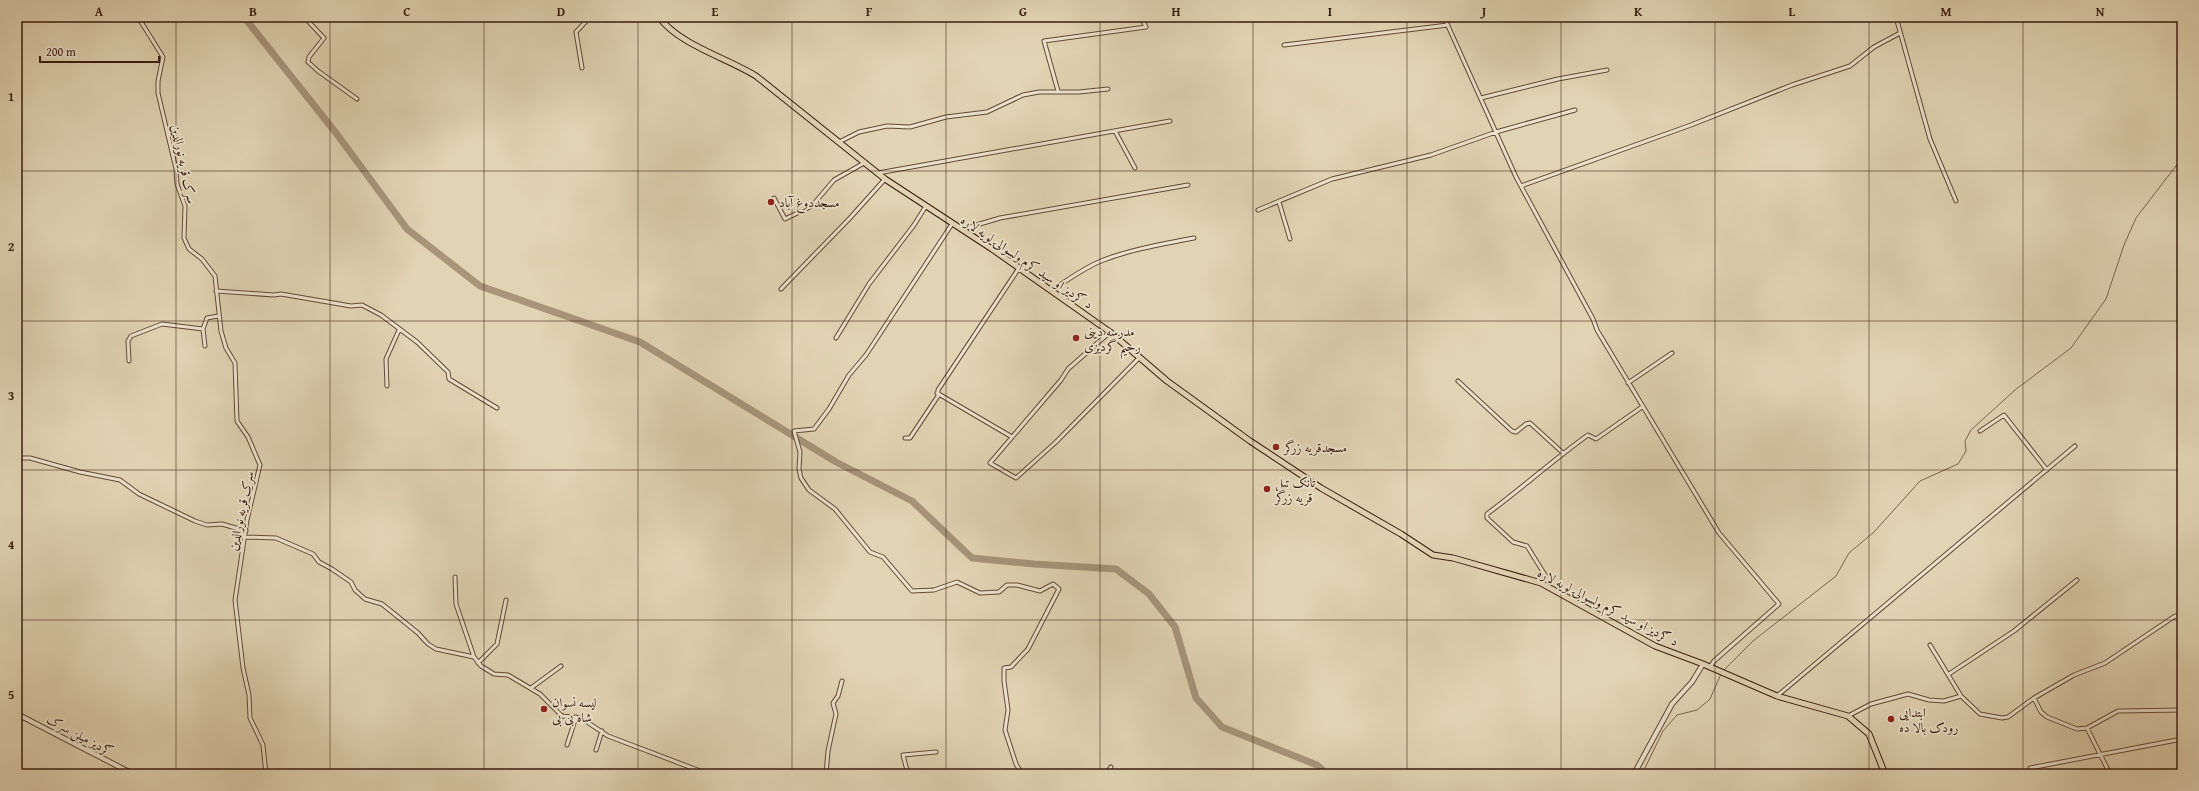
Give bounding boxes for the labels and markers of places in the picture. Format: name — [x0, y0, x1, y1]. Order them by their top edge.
place label: مسجددوغ آباد — [779, 193, 840, 214]
marker: مسجددوغ آباد — [766, 197, 776, 207]
place label: مدرسه دینی رحیم گردیزی — [1084, 322, 1141, 360]
marker: مدرسه دینی رحیم گردیزی — [1071, 333, 1081, 343]
place label: مسجدقریه زرگر — [1282, 438, 1347, 457]
marker: مسجدقریه زرگر — [1271, 442, 1281, 452]
place label: تانک تیل قریه زرگر — [1273, 473, 1316, 507]
marker: تانک تیل قریه زرگر — [1262, 484, 1272, 494]
place label: لیسه نسوان شاه بی بی — [552, 693, 597, 727]
place label: ابتدایی رودک بالا ده — [1899, 703, 1959, 737]
marker: لیسه نسوان شاه بی بی — [539, 704, 549, 714]
marker: ابتدایی رودک بالا ده — [1886, 714, 1896, 724]

